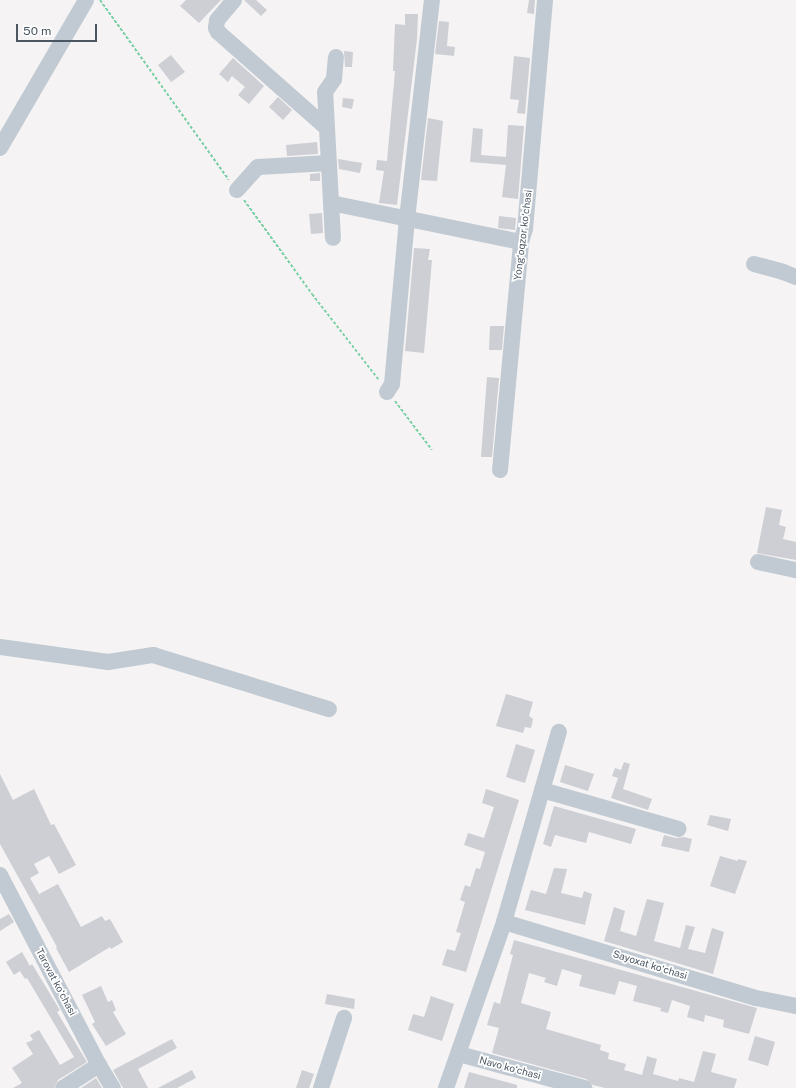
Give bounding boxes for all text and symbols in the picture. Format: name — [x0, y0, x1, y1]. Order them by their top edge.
scale bar — [18, 16, 99, 42]
text: 50 m — [23, 24, 51, 38]
street label: Yongʻoqzor koʻchasi — [511, 189, 535, 281]
street label: Tarovat koʻchasi — [33, 946, 79, 1018]
street label: Sayoxat koʻchasi — [611, 948, 689, 982]
street label: Navo koʻchasi — [478, 1054, 542, 1082]

